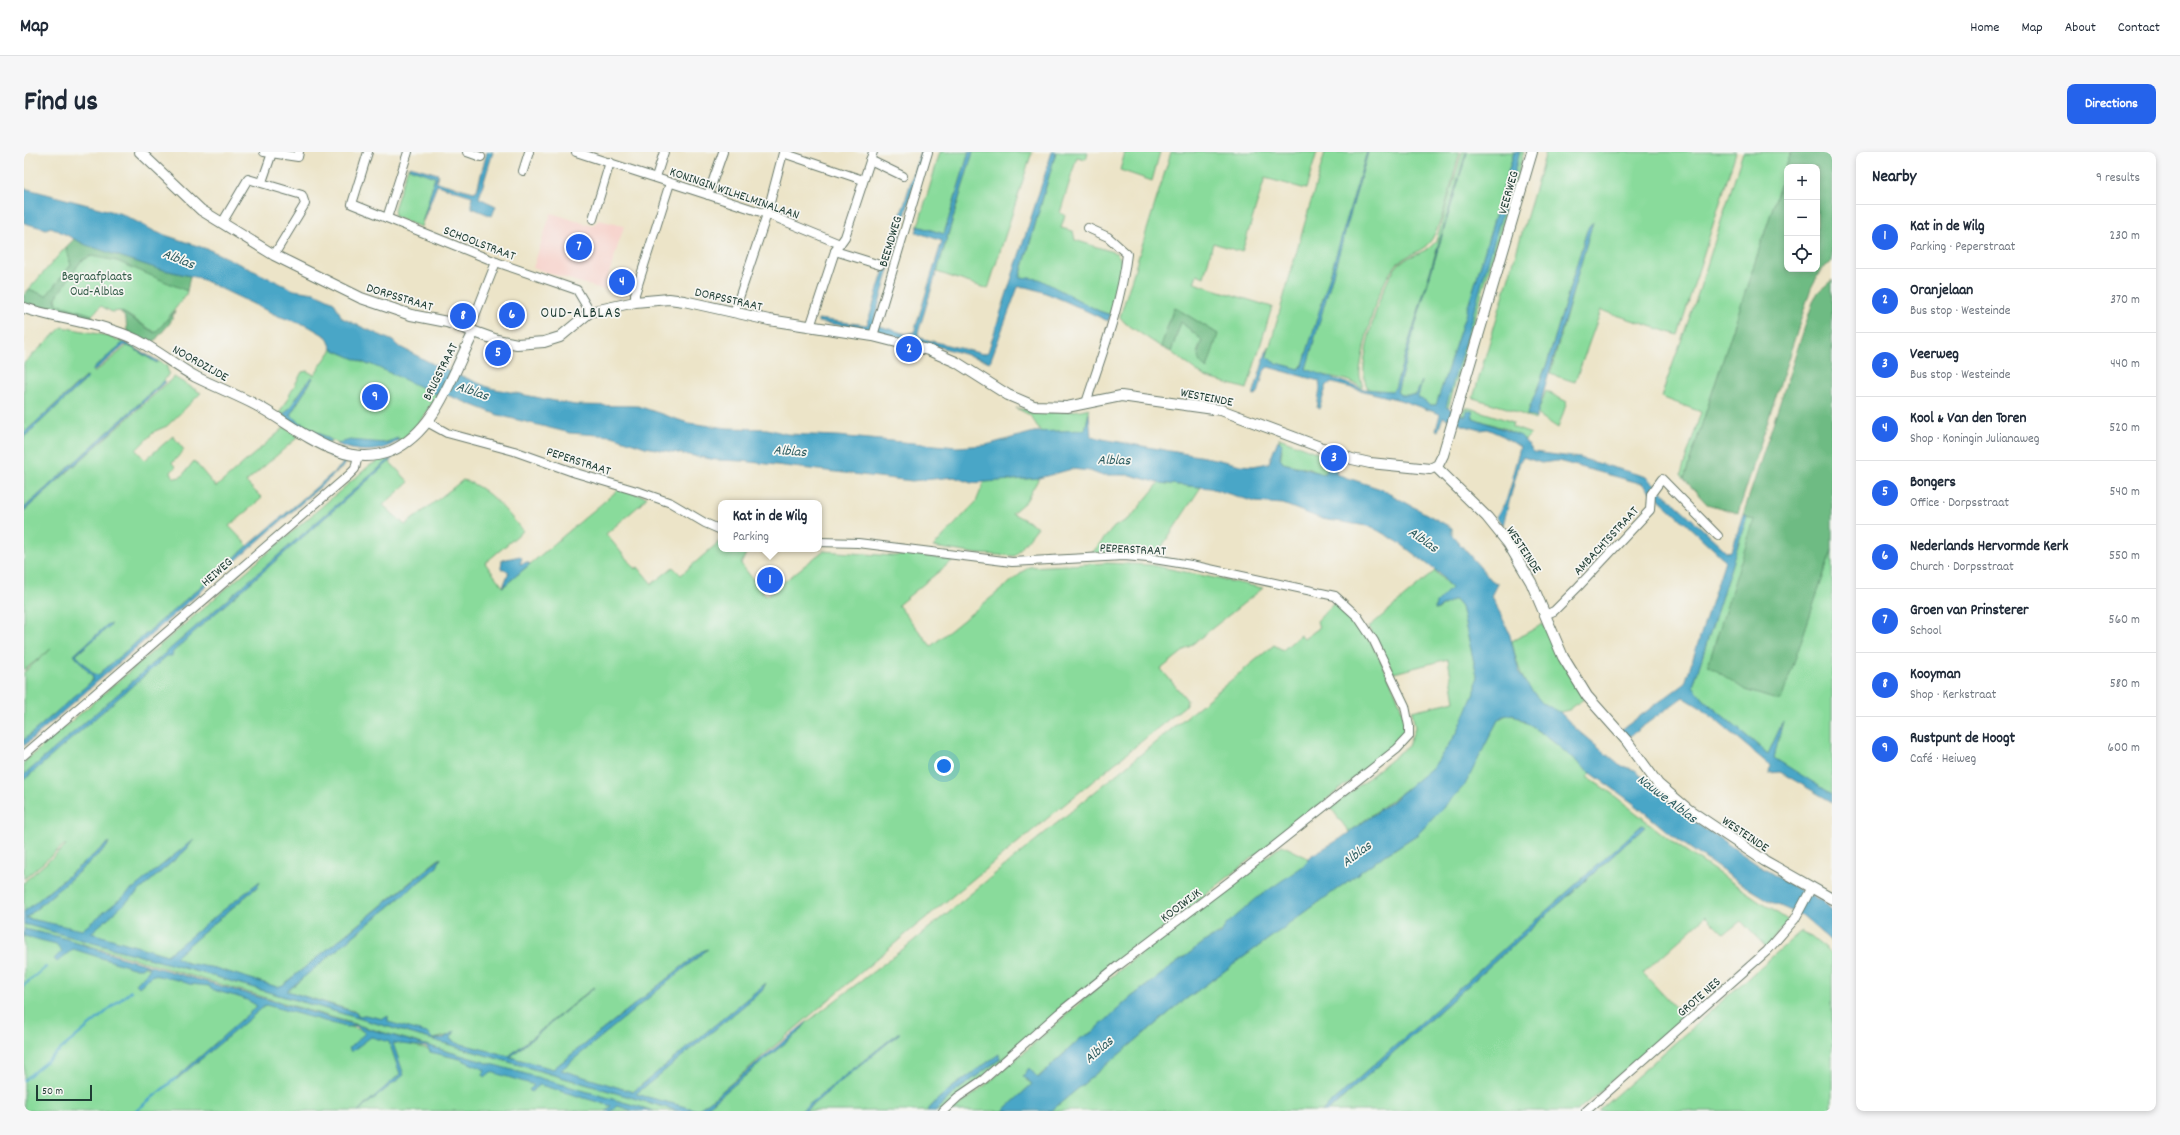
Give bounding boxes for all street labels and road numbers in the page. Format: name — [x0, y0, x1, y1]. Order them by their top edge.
street label: KONINGIN WILHELMINALAAN — [667, 163, 802, 226]
street label: VEERWEG — [1494, 169, 1525, 217]
street label: BEEMDWEG — [875, 214, 908, 269]
street label: SCHOOLSTRAAT — [440, 222, 518, 267]
street label: DORPSSTRAAT — [364, 279, 435, 318]
street label: DORPSSTRAAT — [693, 283, 764, 317]
street label: BRUGSTRAAT — [419, 340, 464, 404]
street label: NOORDZIJDE — [168, 341, 231, 387]
street label: WESTEINDE — [1179, 384, 1235, 413]
street label: PEPERSTRAAT — [544, 443, 613, 482]
street label: AMBACHTSSTRAAT — [1570, 503, 1644, 581]
street label: WESTEINDE — [1500, 523, 1545, 578]
street label: PEPERSTRAAT — [1099, 539, 1167, 562]
street label: HEIWEG — [198, 554, 238, 592]
street label: WESTEINDE — [1717, 812, 1772, 858]
street label: KOOIWIJK — [1157, 884, 1206, 928]
street label: GROTE NES — [1674, 973, 1726, 1022]

